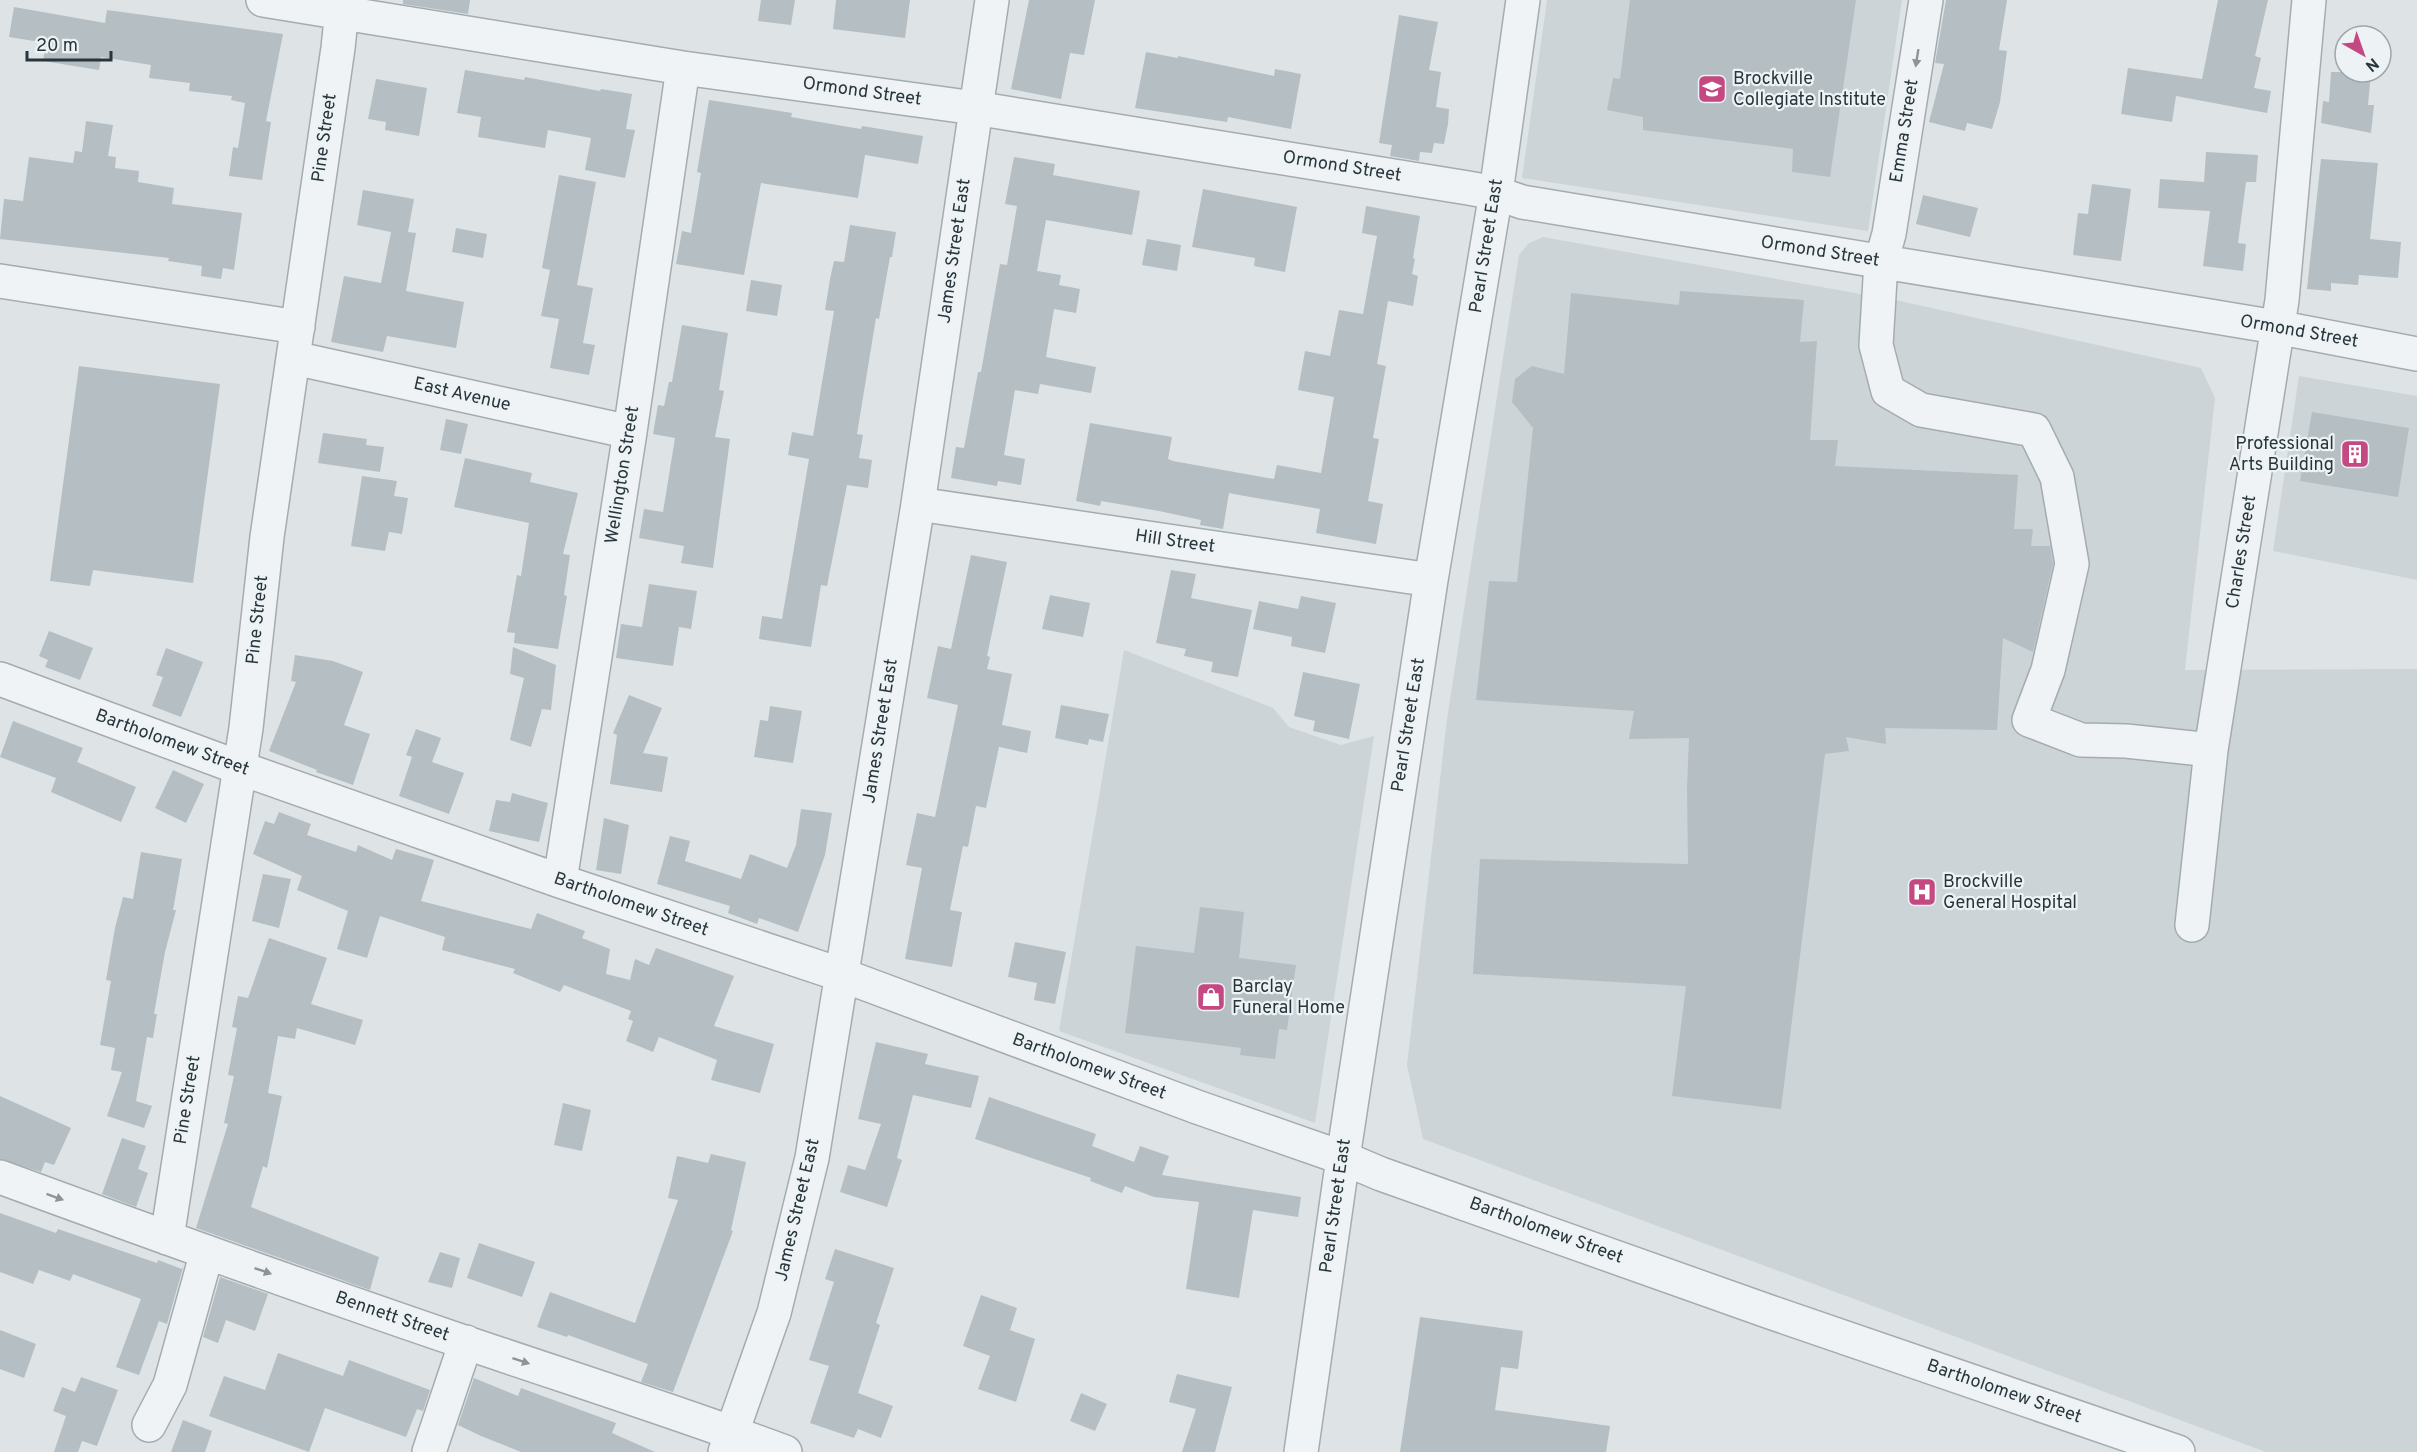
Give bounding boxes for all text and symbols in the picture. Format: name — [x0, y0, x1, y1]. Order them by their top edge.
scale bar — [27, 24, 111, 62]
north arrow — [2333, 24, 2393, 84]
text: 20 m — [36, 35, 78, 58]
one-way arrow — [1912, 48, 1921, 67]
text: N — [2361, 53, 2382, 75]
place label: Brockville Collegiate Institute — [1733, 68, 1886, 112]
street label: Ormond Street — [801, 72, 923, 112]
school or university icon: Brockville Collegiate Institute — [1696, 73, 1728, 105]
street label: Emma Street — [1885, 77, 1925, 185]
street label: Pine Street — [307, 92, 343, 184]
street label: Ormond Street — [1281, 146, 1403, 188]
street label: James Street East — [933, 177, 977, 325]
street label: Pearl Street East — [1465, 177, 1509, 315]
street label: Ormond Street — [1759, 231, 1881, 273]
street label: Ormond Street — [2238, 310, 2360, 354]
street label: East Avenue — [411, 373, 513, 417]
street label: Wellington Street — [601, 404, 645, 546]
place label: Professional Arts Building — [2229, 433, 2334, 477]
building icon: Professional Arts Building — [2339, 438, 2371, 470]
street label: Charles Street — [2222, 493, 2262, 611]
street label: Hill Street — [1134, 525, 1216, 559]
street label: Pine Street — [242, 574, 274, 666]
street label: Pearl Street East — [1387, 656, 1431, 794]
street label: James Street East — [858, 657, 904, 805]
street label: Bartholomew Street — [92, 704, 252, 782]
street label: Bartholomew Street — [551, 868, 711, 942]
place label: Brockville General Hospital — [1943, 871, 2077, 915]
hospital icon: Brockville General Hospital — [1906, 876, 1938, 908]
place label: Barclay Funeral Home — [1232, 976, 1345, 1020]
shop icon: Barclay Funeral Home — [1195, 981, 1227, 1013]
street label: Bartholomew Street — [1009, 1028, 1169, 1106]
street label: Pine Street — [170, 1054, 206, 1146]
street label: James Street East — [770, 1136, 826, 1284]
street label: Pearl Street East — [1315, 1137, 1357, 1275]
one-way arrow — [46, 1192, 64, 1202]
street label: Bartholomew Street — [1466, 1192, 1626, 1270]
one-way arrow — [254, 1266, 272, 1276]
street label: Bennett Street — [332, 1287, 452, 1347]
street label: Bartholomew Street — [1924, 1355, 2084, 1429]
one-way arrow — [512, 1357, 530, 1366]

